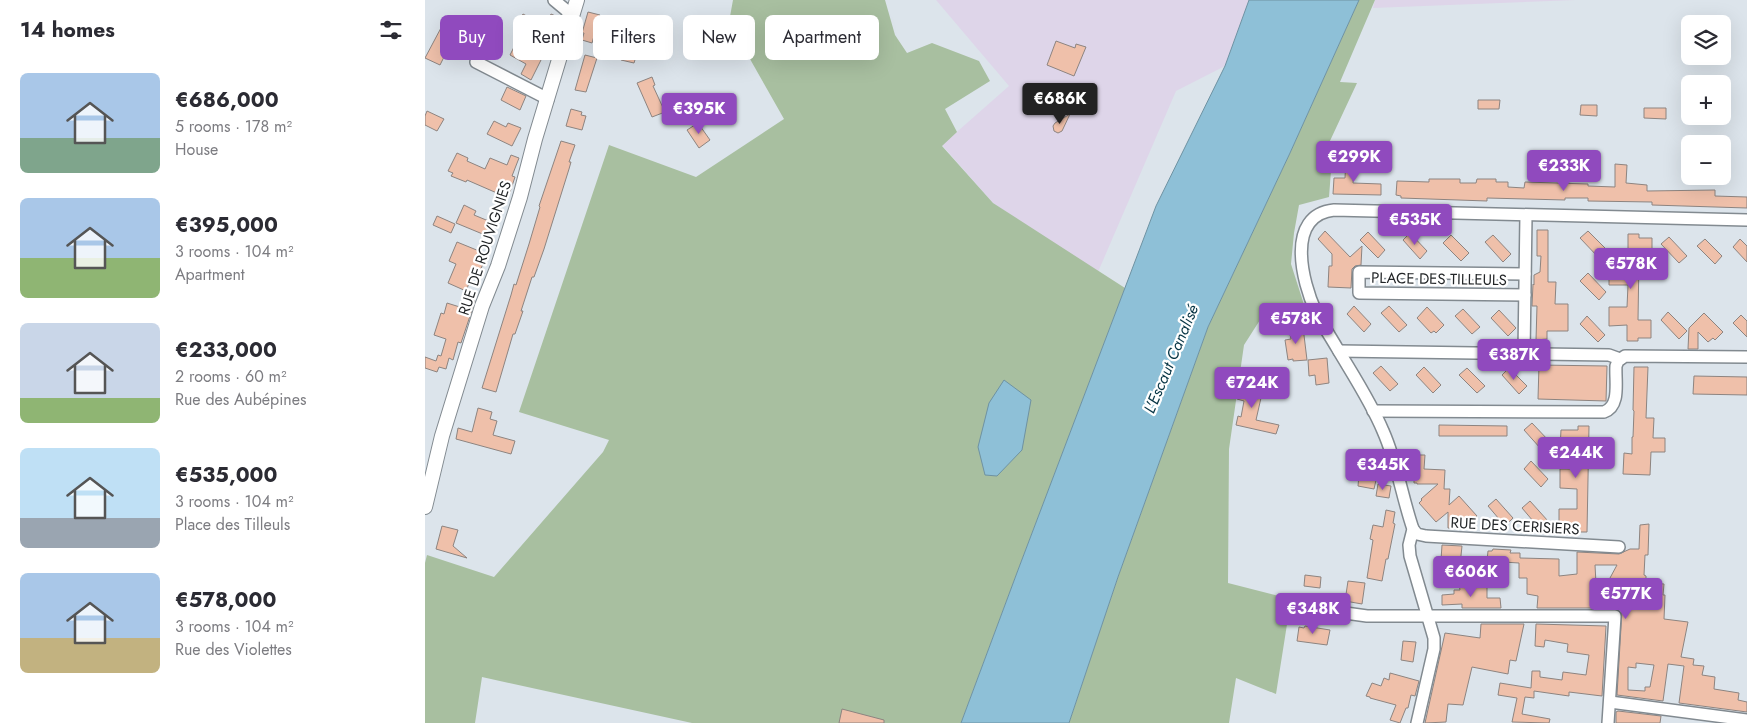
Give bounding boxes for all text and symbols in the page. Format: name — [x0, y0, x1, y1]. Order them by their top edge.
text: 14 homes — [20, 15, 115, 45]
chip: Buy — [440, 15, 503, 60]
chip: Rent — [513, 15, 583, 60]
chip: Filters — [593, 15, 673, 60]
chip: New — [683, 15, 755, 60]
chip: Apartment — [765, 15, 879, 60]
map controls — [1681, 15, 1731, 185]
button: layers — [1681, 15, 1731, 65]
icon: filters — [377, 16, 405, 44]
button: + — [1681, 75, 1731, 125]
pin: €686K — [1025, 82, 1095, 125]
text: €686,000 — [175, 85, 279, 115]
text: €686K — [1033, 87, 1087, 110]
pin: €395K — [664, 92, 734, 135]
icon: home — [60, 93, 120, 153]
text: €395K — [673, 97, 725, 120]
text: 5 rooms · 178 m² — [175, 115, 292, 138]
button: − — [1681, 135, 1731, 185]
text: House — [175, 138, 218, 161]
pin: €299K — [1319, 140, 1389, 183]
text: €299K — [1327, 145, 1381, 168]
pin: €233K — [1529, 150, 1599, 192]
text: €233K — [1538, 154, 1590, 177]
street label: RUE DE ROUVIGNIES — [453, 178, 517, 318]
pin: €535K — [1380, 204, 1450, 246]
text: €535K — [1389, 208, 1441, 231]
text: €395,000 — [175, 210, 278, 240]
icon: home — [60, 218, 120, 278]
text: 3 rooms · 104 m² — [175, 240, 294, 263]
pin: €578K — [1596, 248, 1666, 290]
text: €578K — [1605, 252, 1657, 275]
text: Apartment — [175, 263, 245, 286]
street label: PLACE DES TILLEULS — [1371, 267, 1507, 291]
water label: L'Escaut Canalisé — [1138, 300, 1205, 417]
pin: €578K — [1261, 302, 1331, 345]
text: €578K — [1270, 307, 1322, 330]
text: €233,000 — [175, 335, 277, 365]
pin: €387K — [1479, 338, 1549, 381]
icon: home — [60, 343, 120, 403]
text: €387K — [1488, 343, 1540, 366]
text: 2 rooms · 60 m² — [175, 365, 287, 388]
pin: €724K — [1217, 366, 1287, 409]
text: €724K — [1226, 371, 1278, 394]
text: Rue des Aubépines — [175, 388, 306, 411]
pin: €244K — [1541, 436, 1611, 479]
text: €244K — [1549, 441, 1603, 464]
pin: €345K — [1348, 448, 1418, 491]
text: €345K — [1356, 453, 1410, 476]
text: €535,000 — [175, 460, 277, 490]
icon: home — [60, 468, 120, 528]
text: 3 rooms · 104 m² — [175, 490, 294, 513]
street label: RUE DES CERISIERS — [1450, 512, 1580, 540]
text: Place des Tilleuls — [175, 513, 290, 536]
pin: €606K — [1436, 556, 1506, 598]
text: €606K — [1444, 560, 1498, 583]
pin: €577K — [1591, 578, 1661, 620]
text: €577K — [1600, 582, 1652, 605]
text: €578,000 — [175, 585, 276, 615]
pin: €348K — [1278, 592, 1348, 635]
icon: home — [60, 593, 120, 653]
text: €348K — [1287, 597, 1339, 620]
text: 3 rooms · 104 m² — [175, 615, 294, 638]
text: Rue des Violettes — [175, 638, 292, 661]

